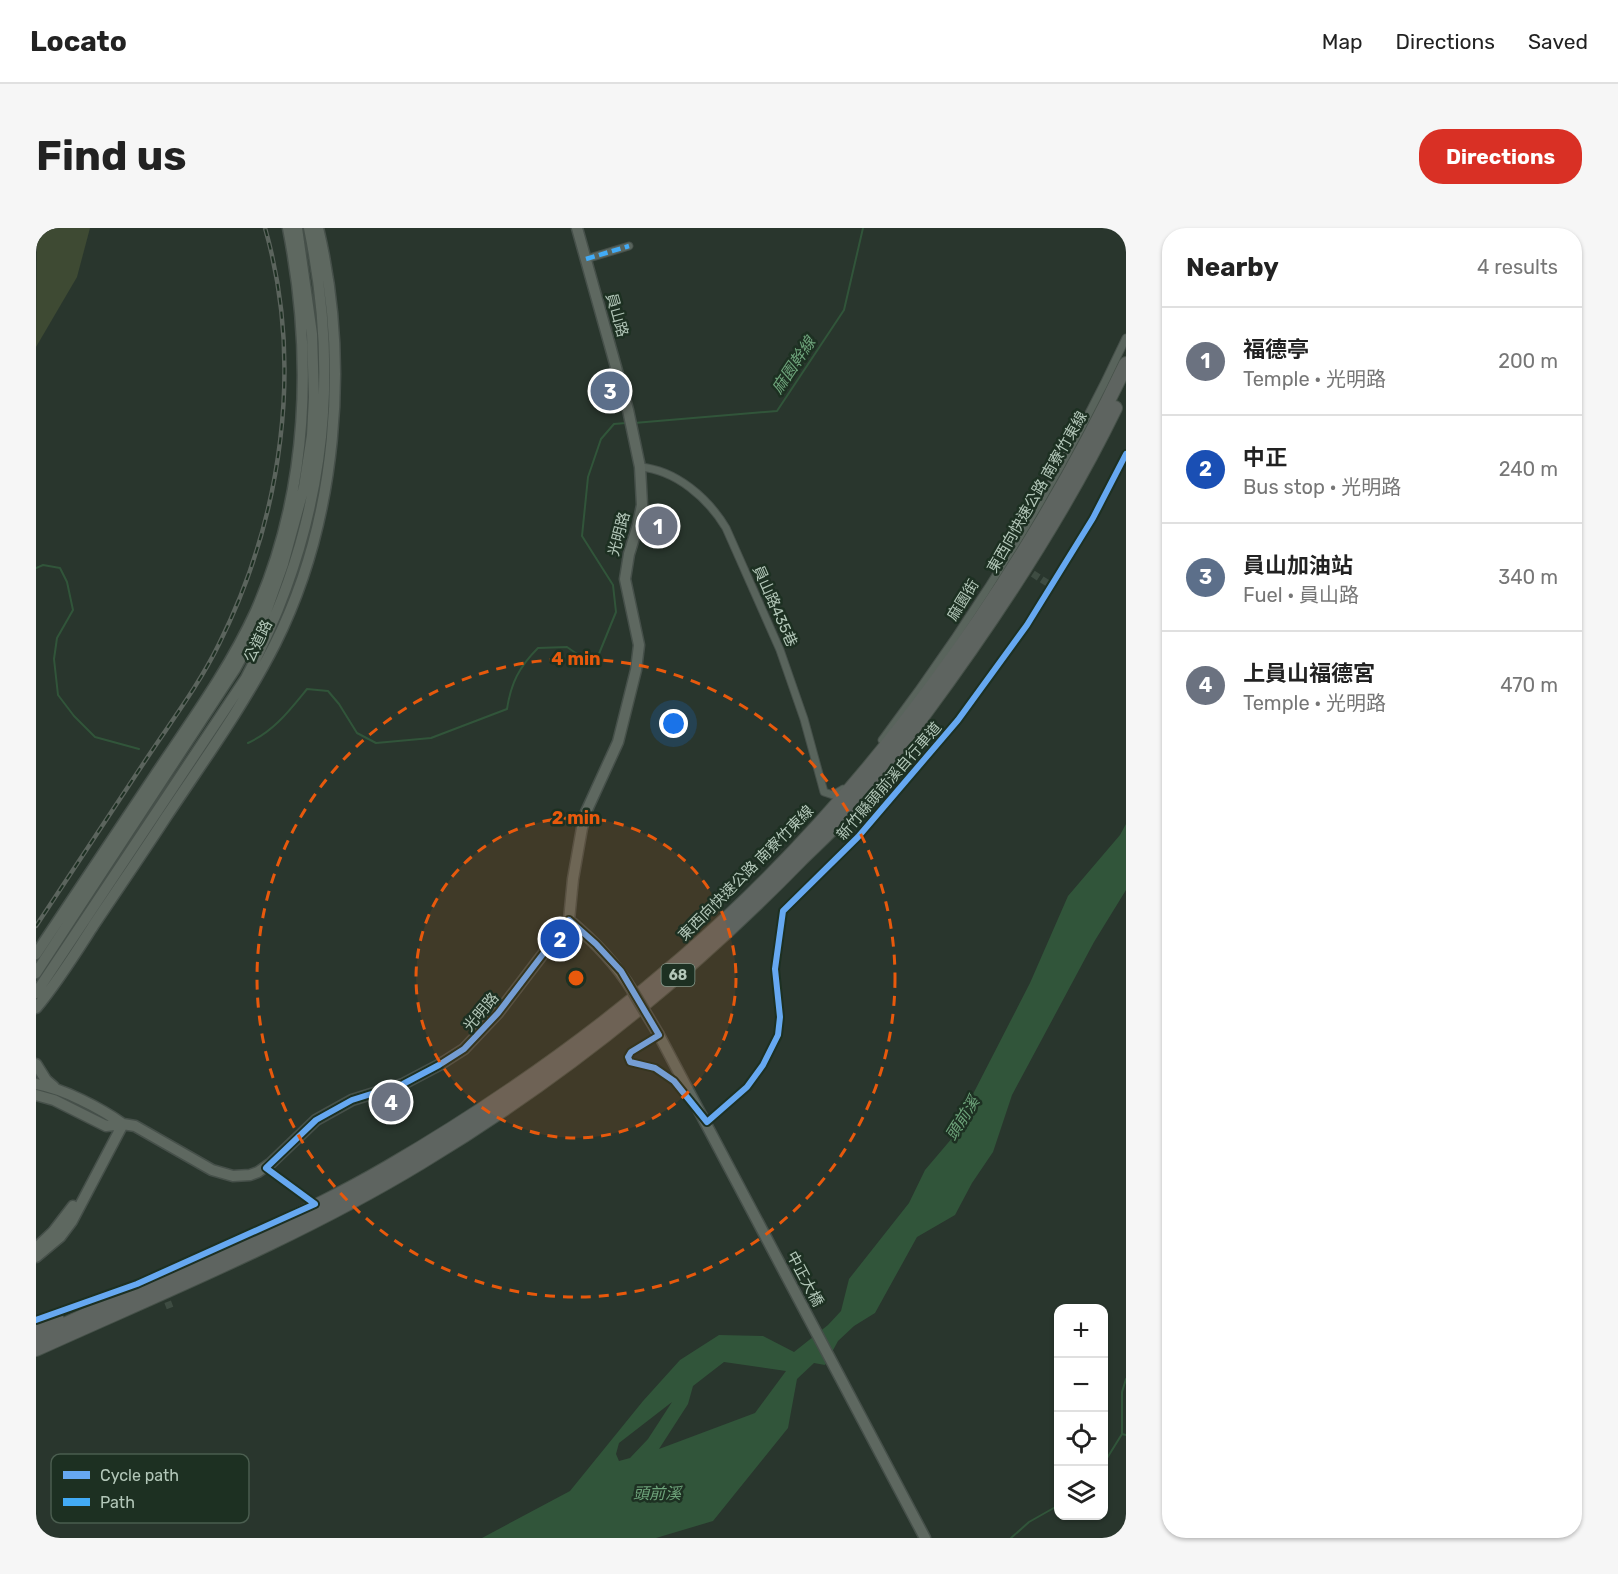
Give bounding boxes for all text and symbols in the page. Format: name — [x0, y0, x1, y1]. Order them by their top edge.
text: Locato — [30, 25, 127, 58]
text: Map — [1322, 29, 1363, 54]
text: Directions — [1396, 29, 1495, 54]
text: Saved — [1528, 29, 1588, 54]
button: Directions — [1419, 129, 1582, 184]
text: Find us — [36, 131, 187, 181]
text: Nearby — [1186, 252, 1279, 283]
text: 4 results — [1477, 255, 1558, 279]
street label: 員山路 — [602, 291, 632, 339]
water label: 麻園幹線 — [768, 332, 820, 397]
text: 福德亭 — [1243, 336, 1309, 363]
text: 1 — [1201, 349, 1210, 373]
text: 200 m — [1498, 349, 1558, 373]
text: Temple · 光明路 — [1243, 367, 1386, 391]
pin: 3 — [590, 368, 630, 414]
street label: 東西向快速公路 南寮竹東線 — [983, 408, 1091, 576]
text: 中正 — [1243, 444, 1287, 471]
text: 2 — [1199, 457, 1212, 481]
text: 240 m — [1499, 457, 1558, 481]
text: Bus stop · 光明路 — [1243, 475, 1401, 499]
pin: 1 — [638, 504, 678, 548]
street label: 光明路 — [604, 510, 634, 558]
text: 員山加油站 — [1243, 552, 1353, 579]
street label: 員山路435巷 — [749, 562, 801, 650]
text: 3 — [1199, 565, 1212, 589]
text: 340 m — [1498, 565, 1558, 589]
street label: 麻園街 — [943, 576, 983, 624]
text: Fuel · 員山路 — [1243, 583, 1359, 607]
street label: 公道路 — [240, 617, 276, 665]
text: 4 min — [551, 648, 601, 670]
text: 上員山福德宮 — [1243, 660, 1375, 687]
text: 4 — [1199, 673, 1212, 697]
text: 470 m — [1500, 673, 1558, 697]
text: Temple · 光明路 — [1243, 691, 1386, 715]
your location — [659, 709, 688, 738]
street label: 新竹縣頭前溪自行車道 — [833, 718, 945, 844]
street label: 東西向快速公路 南寮竹東線 — [675, 802, 817, 944]
text: 2 min — [552, 807, 600, 829]
pin: 2 — [540, 916, 580, 962]
road number: 68 — [662, 964, 694, 986]
centre of rings — [566, 968, 586, 988]
street label: 光明路 — [460, 989, 502, 1035]
pin: 4 — [372, 1080, 410, 1124]
water label: 頭前溪 — [942, 1091, 984, 1144]
street label: 中正大橋 — [783, 1248, 827, 1310]
map controls — [1054, 1304, 1108, 1520]
button: + — [1054, 1304, 1108, 1358]
button: − — [1054, 1358, 1108, 1412]
button: locate — [1054, 1412, 1108, 1466]
legend — [51, 1454, 249, 1523]
text: Cycle path — [100, 1466, 179, 1485]
button: layers — [1054, 1466, 1108, 1520]
water label: 頭前溪 — [633, 1484, 683, 1503]
text: Path — [100, 1493, 135, 1512]

